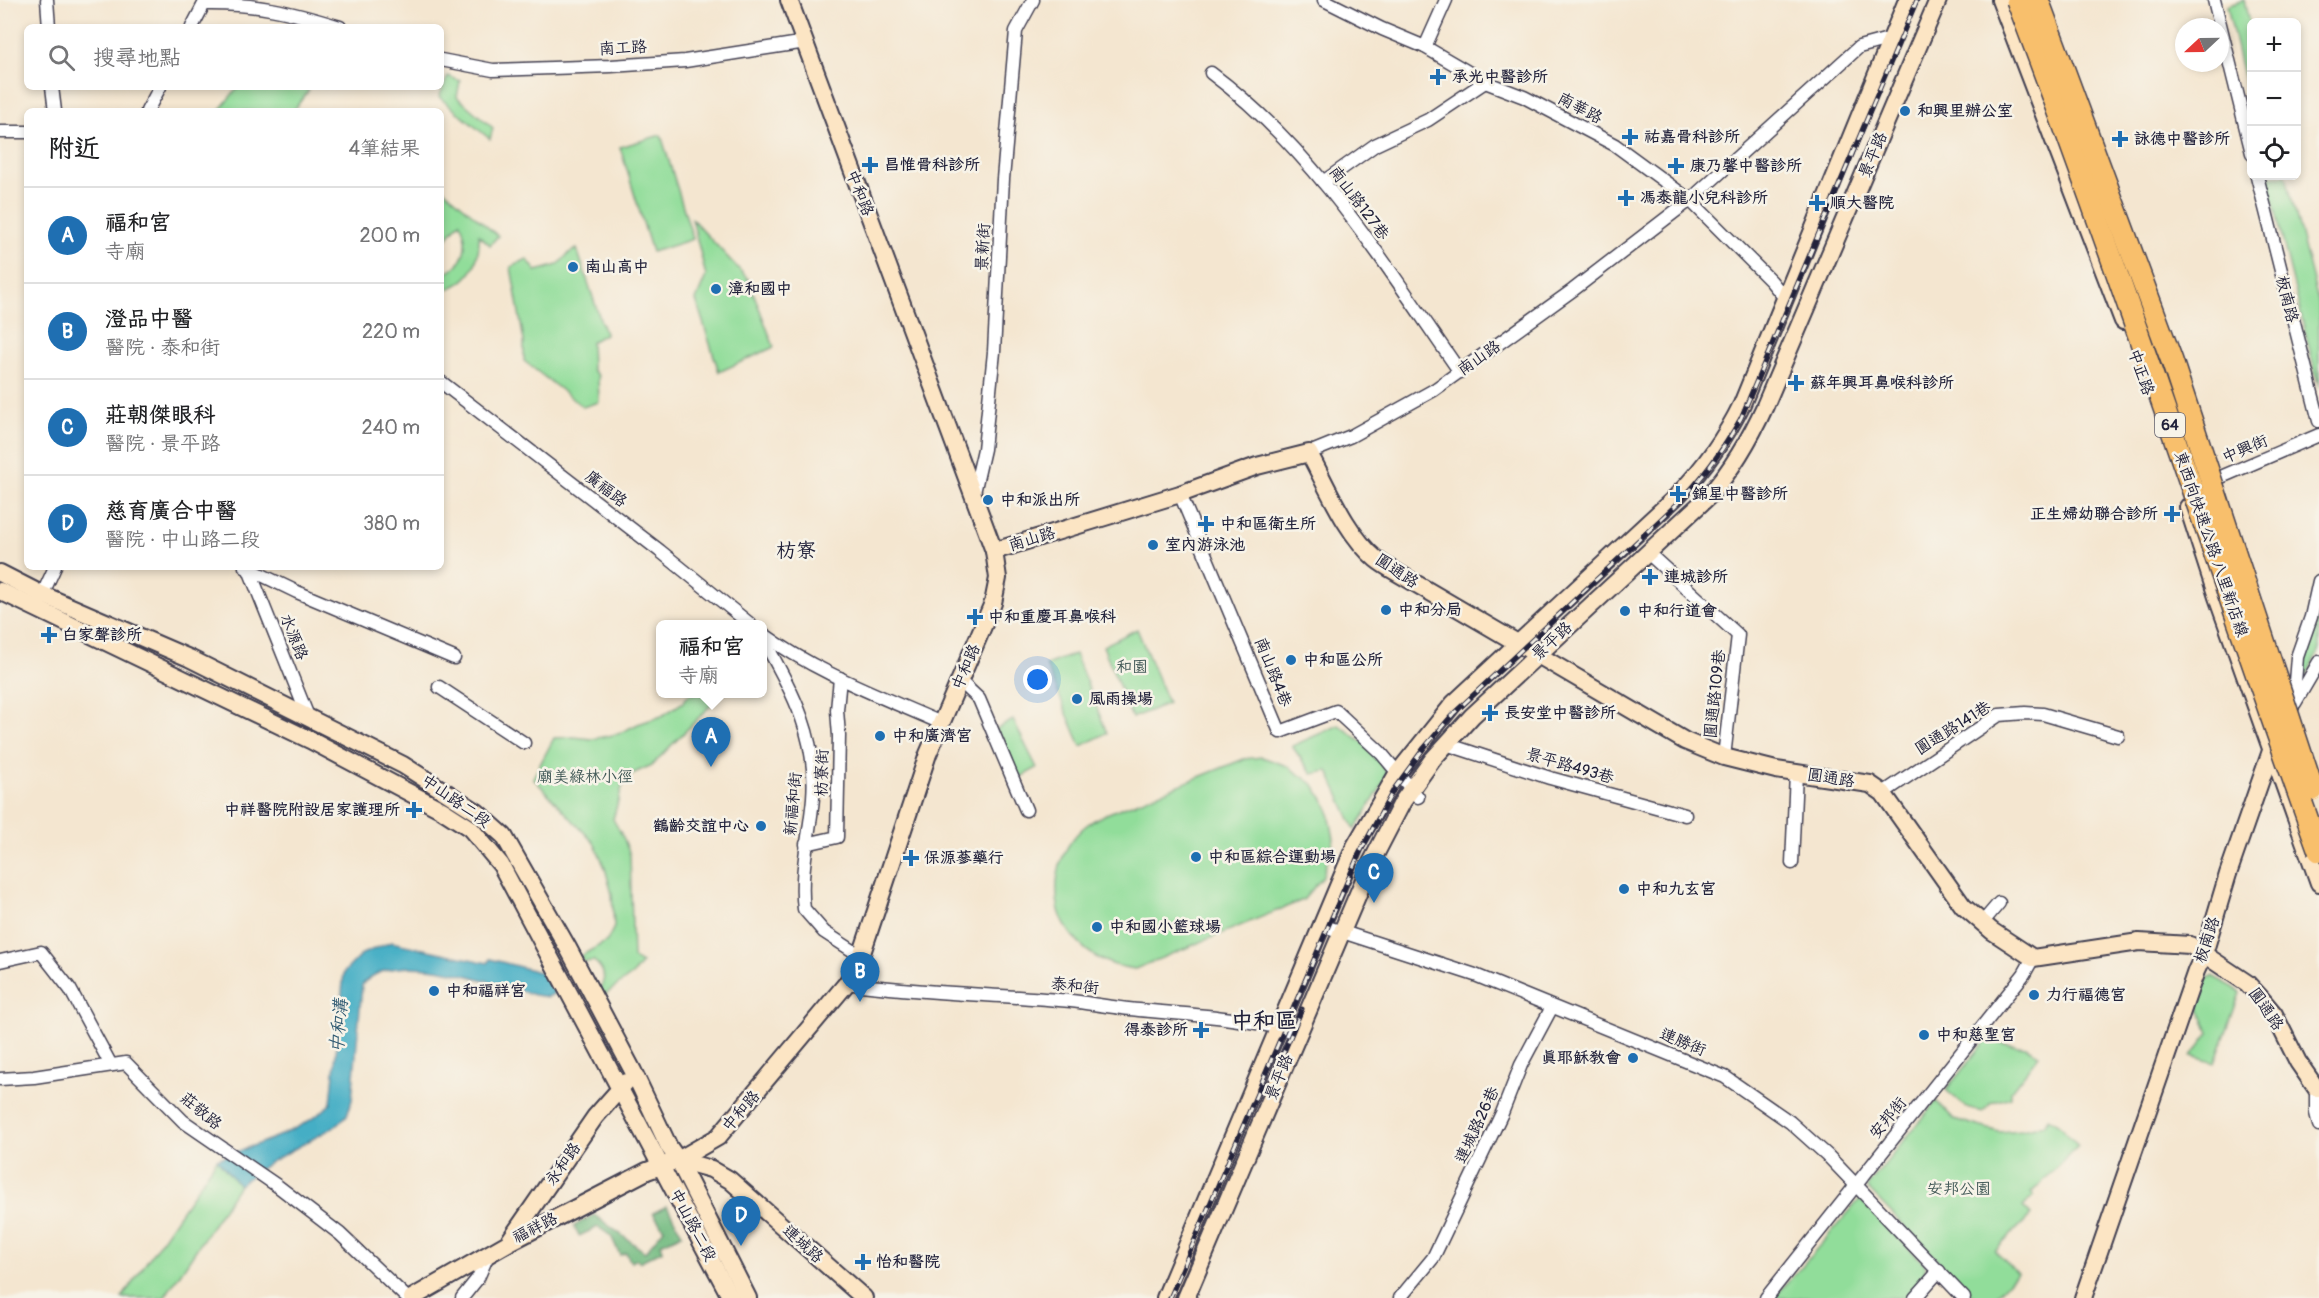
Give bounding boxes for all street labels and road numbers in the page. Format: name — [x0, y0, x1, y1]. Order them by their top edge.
street label: 南工路 — [599, 37, 647, 59]
street label: 南華路 — [1554, 88, 1606, 128]
street label: 景平路 — [1854, 129, 1892, 181]
street label: 南山路127巷 — [1325, 162, 1393, 244]
street label: 中和路 — [842, 167, 878, 219]
street label: 景新街 — [972, 223, 994, 271]
street label: 板南路 — [2271, 273, 2303, 325]
street label: 南山路 — [1454, 336, 1504, 380]
street label: 中正路 — [2124, 346, 2158, 398]
road number: 64 — [2155, 413, 2185, 437]
street label: 中興街 — [2219, 430, 2271, 468]
street label: 東西向快速公路 八里新店線 — [2170, 448, 2252, 640]
street label: 廣福路 — [581, 466, 631, 512]
street label: 南山路 — [1006, 522, 1058, 556]
street label: 圓通路 — [1372, 549, 1422, 593]
street label: 水源路 — [276, 611, 312, 663]
street label: 景平路 — [1528, 617, 1576, 665]
street label: 南山路4巷 — [1250, 634, 1296, 710]
street label: 中和路 — [947, 641, 985, 693]
street label: 圓通路109巷 — [1700, 648, 1730, 740]
street label: 圓通路141巷 — [1911, 697, 1995, 759]
street label: 景平路493巷 — [1524, 744, 1616, 788]
street label: 枋寮街 — [812, 749, 832, 797]
street label: 圓通路 — [1806, 764, 1856, 792]
street label: 中山路二段 — [417, 770, 495, 832]
street label: 新福和街 — [780, 771, 806, 837]
street label: 板南路 — [2190, 914, 2224, 966]
street label: 泰和街 — [1050, 974, 1100, 998]
street label: 圓通路 — [2244, 984, 2288, 1034]
street label: 連勝街 — [1657, 1024, 1709, 1060]
street label: 景平路 — [1261, 1051, 1297, 1103]
street label: 連城路26巷 — [1451, 1083, 1503, 1167]
street label: 中和路 — [718, 1086, 764, 1136]
street label: 莊敬路 — [176, 1088, 226, 1134]
street label: 安邦街 — [1865, 1093, 1911, 1143]
street label: 永和路 — [541, 1139, 585, 1189]
street label: 中山路二段 — [665, 1185, 721, 1265]
street label: 福祥路 — [509, 1208, 561, 1248]
street label: 連城路 — [778, 1221, 828, 1267]

